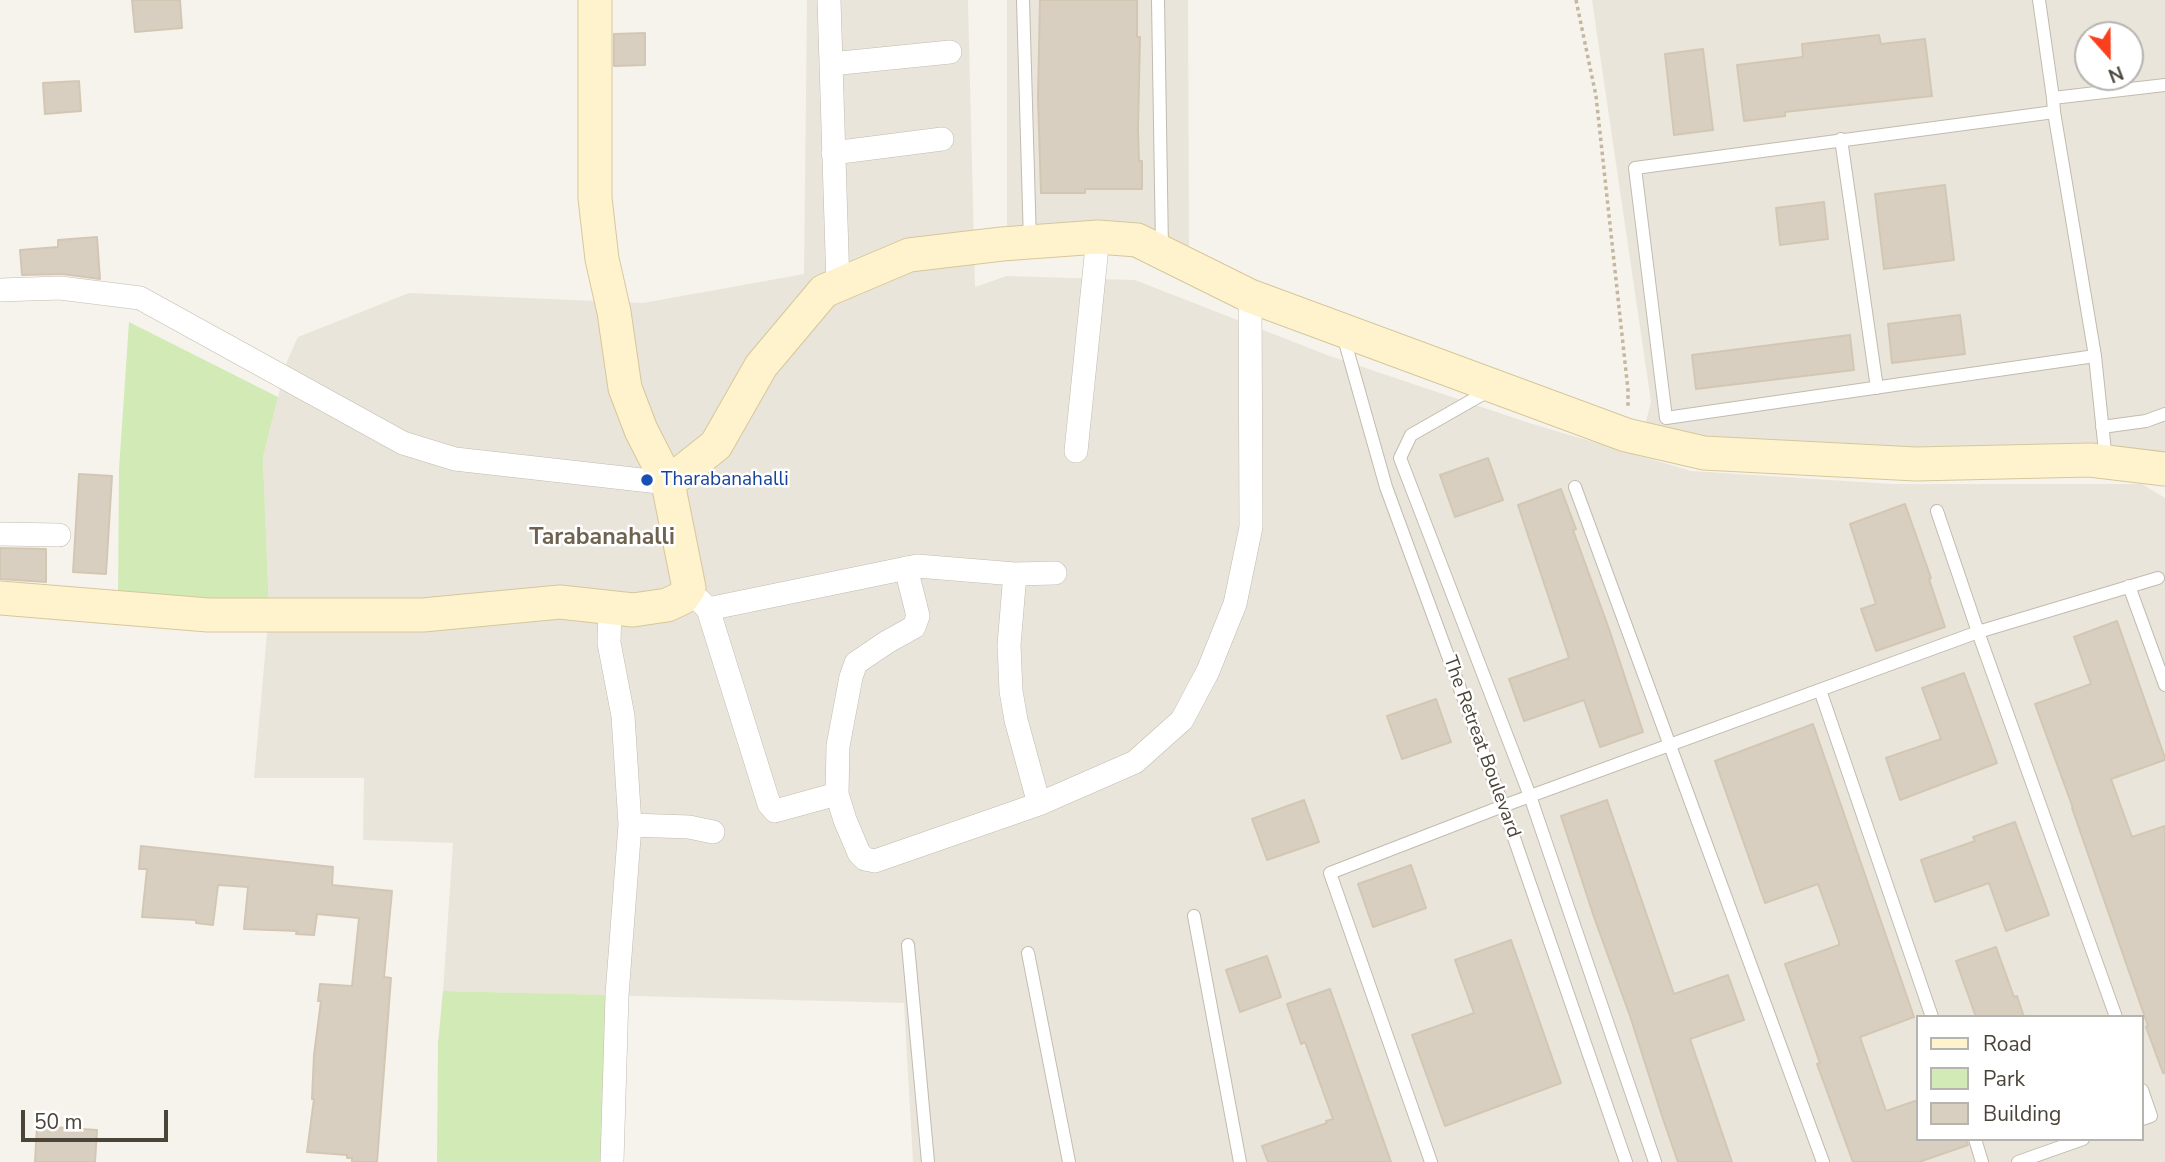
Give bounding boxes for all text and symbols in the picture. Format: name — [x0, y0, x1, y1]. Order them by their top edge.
north arrow — [2074, 21, 2144, 91]
text: N — [2105, 59, 2127, 88]
place label: Tharabanahalli — [661, 469, 789, 491]
marker: Tharabanahalli — [639, 472, 655, 488]
district label: Tarabanahalli — [529, 524, 675, 552]
street label: The Retreat Boulevard — [1437, 653, 1525, 841]
legend — [1916, 1015, 2144, 1141]
text: Road — [1983, 1030, 2032, 1058]
text: Park — [1983, 1065, 2025, 1093]
scale bar — [24, 1096, 172, 1140]
text: Building — [1983, 1100, 2061, 1128]
text: 50 m — [34, 1108, 83, 1136]

